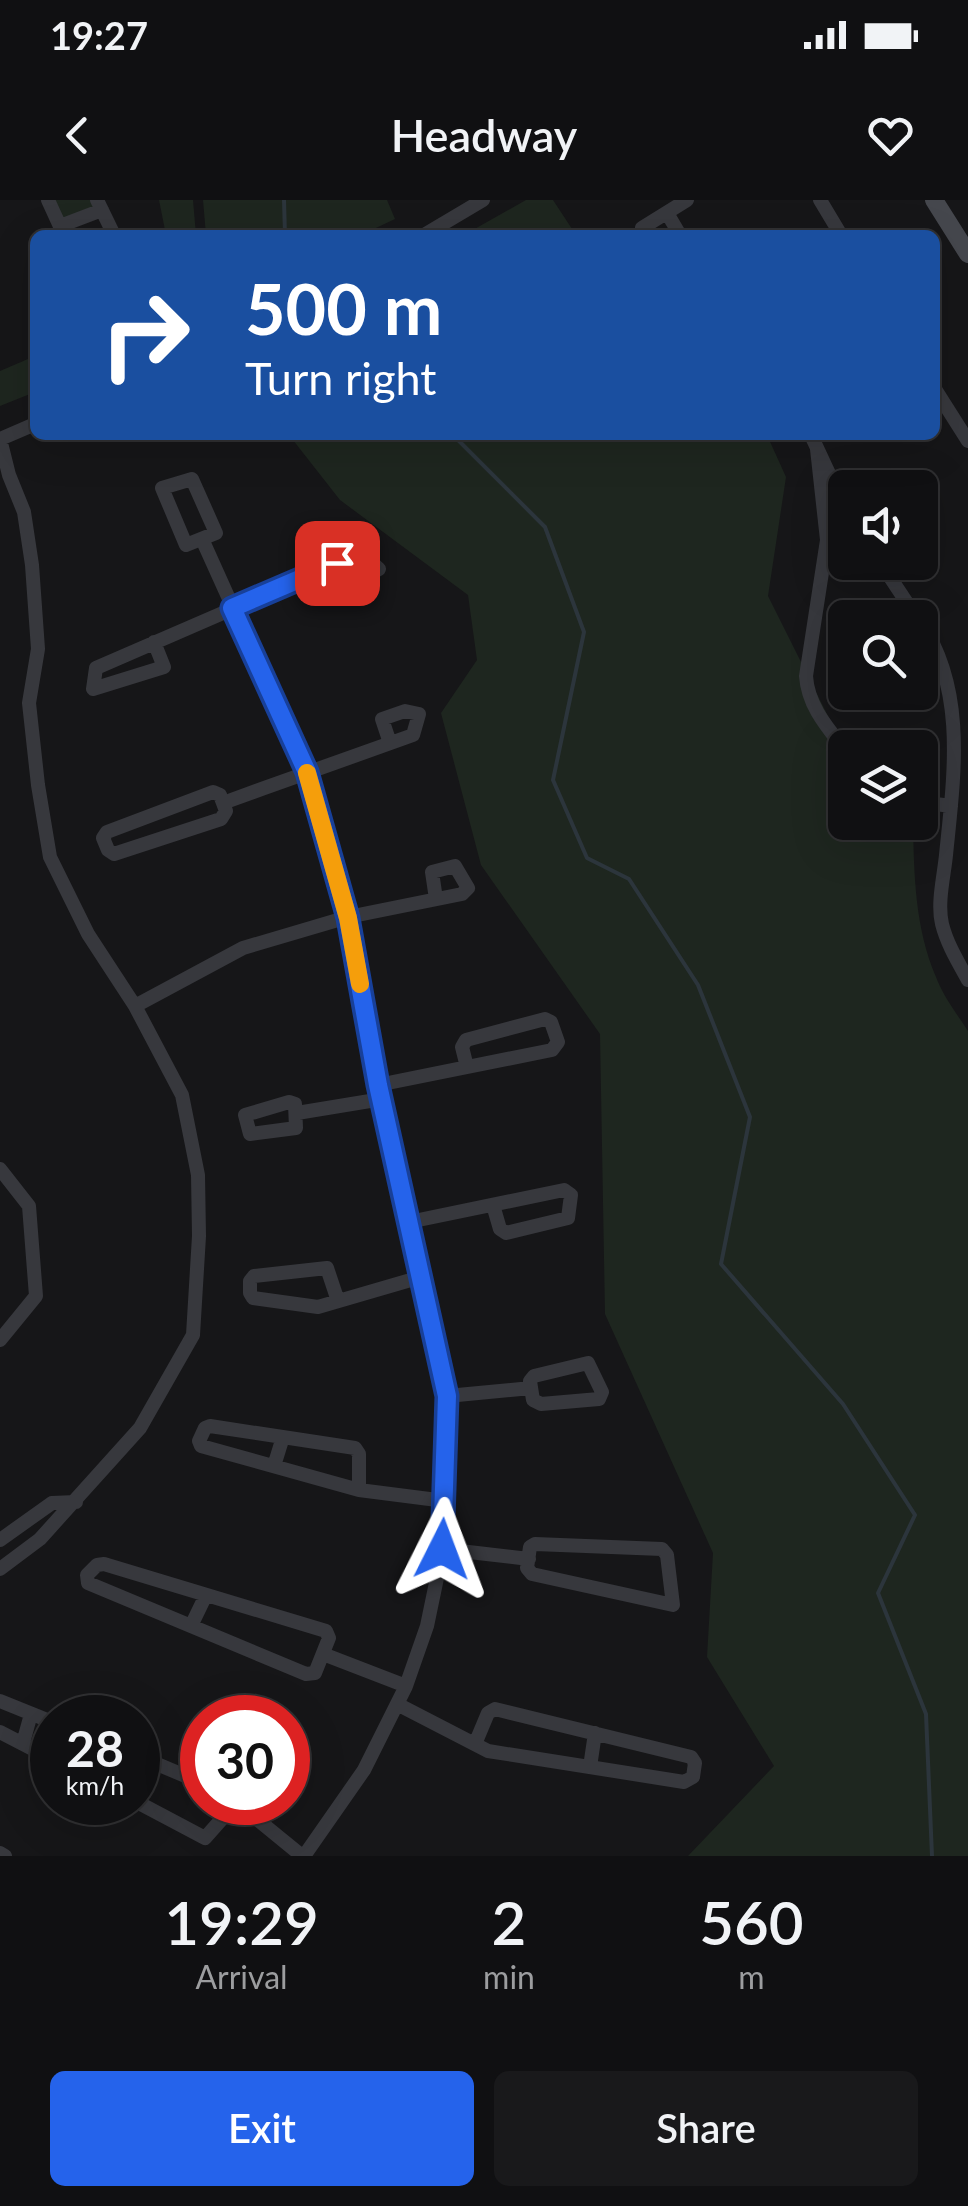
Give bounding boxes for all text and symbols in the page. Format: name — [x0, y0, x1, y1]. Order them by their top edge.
text: 19:27 — [50, 12, 148, 58]
icon: back — [50, 108, 105, 163]
text: Headway — [391, 108, 577, 162]
icon: heart — [863, 108, 918, 163]
text: 500 m — [245, 266, 442, 350]
icon: right — [80, 270, 210, 400]
text: Turn right — [245, 351, 436, 405]
map controls — [828, 470, 938, 840]
button: sound — [828, 470, 938, 580]
pin — [295, 521, 380, 606]
icon: arrive — [310, 536, 365, 591]
button: search — [828, 600, 938, 710]
button: layers — [828, 730, 938, 840]
position arrow — [390, 1497, 494, 1601]
speed limit sign: 30 — [180, 1695, 310, 1825]
text: 28 — [66, 1718, 124, 1778]
text: km/h — [66, 1770, 124, 1800]
text: 19:29 — [164, 1886, 319, 1958]
text: 2 — [492, 1886, 526, 1958]
text: 560 — [699, 1886, 804, 1958]
text: Arrival — [195, 1957, 288, 1996]
text: min — [483, 1957, 535, 1996]
text: m — [738, 1957, 765, 1996]
button: Exit — [50, 2071, 474, 2186]
button: Share — [494, 2071, 918, 2186]

